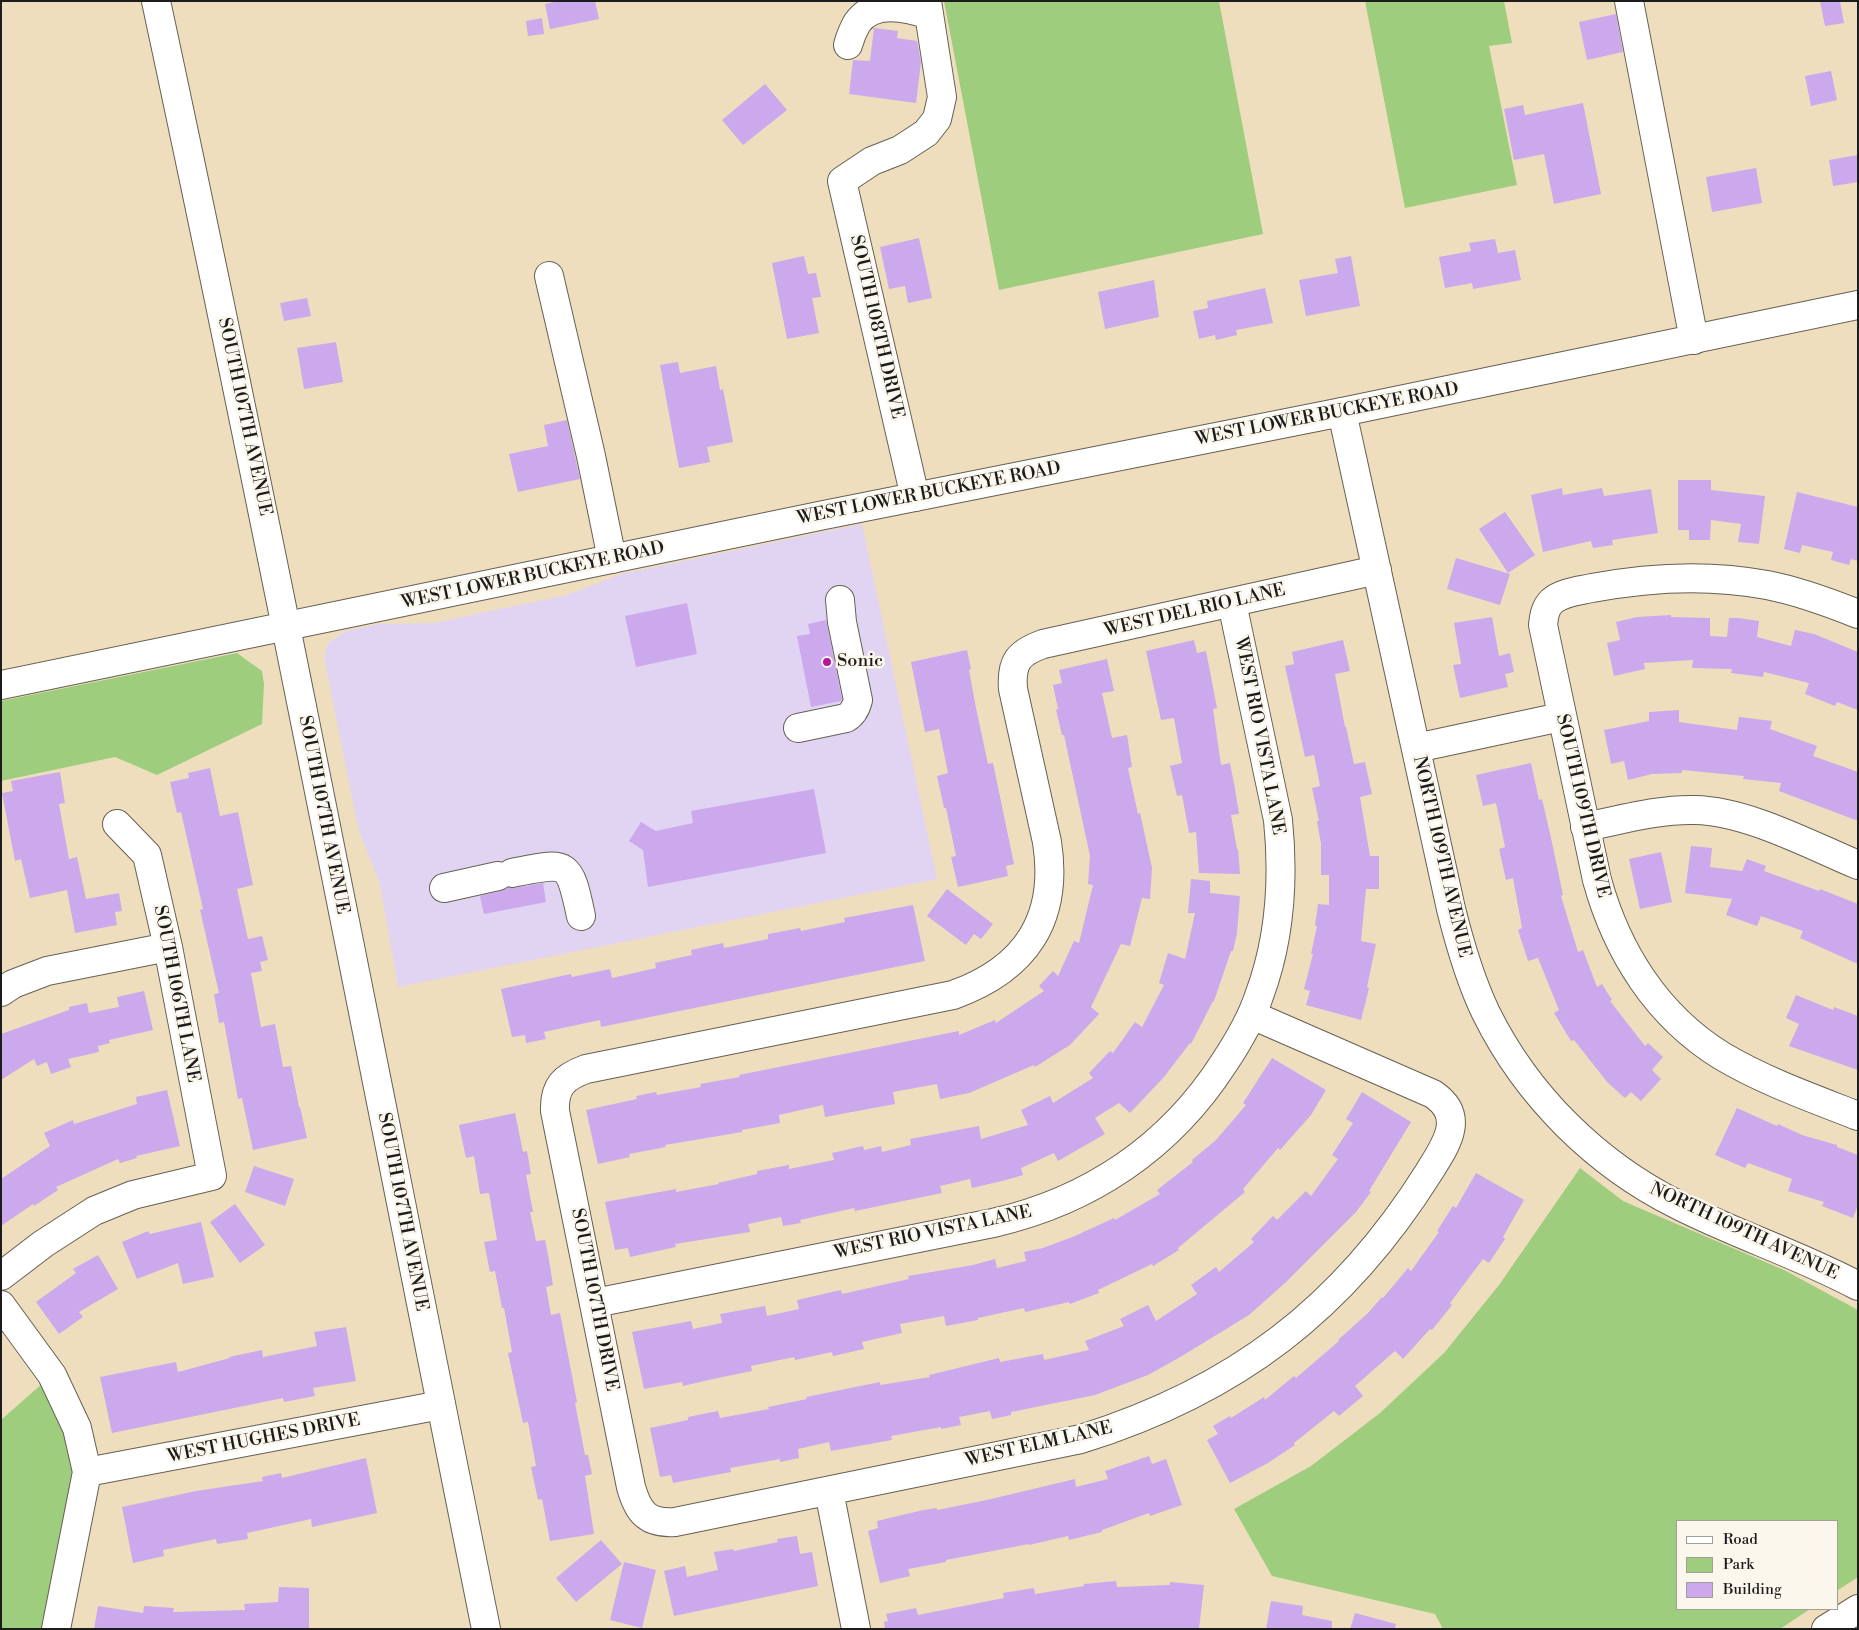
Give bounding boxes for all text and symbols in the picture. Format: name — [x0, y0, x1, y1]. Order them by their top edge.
street label: SOUTH 108TH DRIVE — [844, 233, 908, 421]
street label: SOUTH 107TH AVENUE — [212, 316, 276, 518]
street label: WEST LOWER BUCKEYE ROAD — [1193, 379, 1461, 451]
street label: WEST LOWER BUCKEYE ROAD — [795, 458, 1063, 530]
street label: WEST LOWER BUCKEYE ROAD — [400, 538, 666, 614]
street label: WEST DEL RIO LANE — [1102, 580, 1288, 642]
street label: WEST RIO VISTA LANE — [1229, 635, 1289, 837]
place label: Sonic — [837, 651, 883, 673]
marker: Sonic — [821, 656, 833, 668]
street label: SOUTH 109TH DRIVE — [1550, 712, 1614, 900]
street label: SOUTH 107TH AVENUE — [293, 714, 353, 916]
street label: NORTH 109TH AVENUE — [1407, 754, 1475, 960]
street label: SOUTH 106TH LANE — [148, 904, 204, 1084]
street label: SOUTH 107TH AVENUE — [372, 1111, 432, 1313]
street label: NORTH 109TH AVENUE — [1646, 1179, 1842, 1285]
street label: WEST RIO VISTA LANE — [832, 1202, 1034, 1264]
street label: SOUTH 107TH DRIVE — [566, 1207, 622, 1393]
street label: WEST HUGHES DRIVE — [166, 1410, 362, 1468]
street label: WEST ELM LANE — [963, 1418, 1115, 1472]
legend — [1676, 1520, 1839, 1610]
text: Road — [1723, 1530, 1758, 1549]
text: Park — [1723, 1555, 1754, 1574]
text: Building — [1723, 1580, 1782, 1599]

